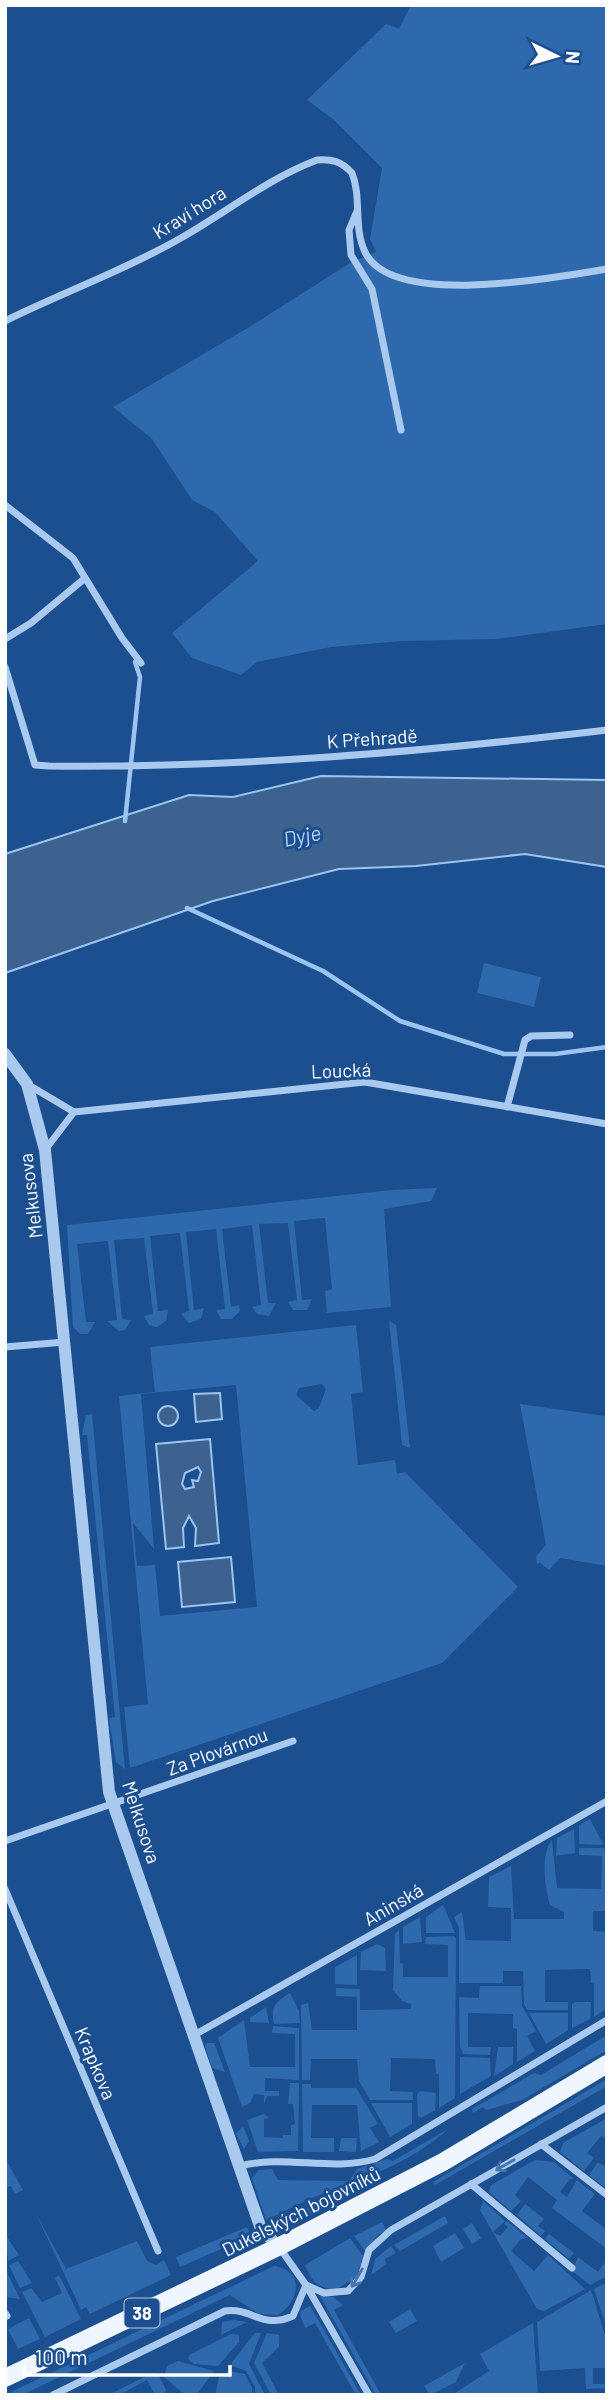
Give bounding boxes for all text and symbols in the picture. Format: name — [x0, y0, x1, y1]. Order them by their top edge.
north arrow — [521, 21, 591, 91]
text: N — [561, 50, 585, 65]
street label: Kraví hora — [148, 181, 230, 243]
street label: K Přehradě — [326, 723, 418, 753]
water label: Dyje — [281, 819, 323, 851]
street label: Loucká — [310, 1057, 372, 1083]
street label: Melkusova — [13, 1152, 47, 1240]
street label: Za Plovárnou — [163, 1722, 271, 1780]
street label: Melkusova — [118, 1778, 166, 1866]
street label: Aninská — [359, 1878, 427, 1930]
street label: Krapkova — [71, 2023, 121, 2103]
one-way arrow — [495, 2159, 516, 2172]
street label: Dukelských bojovníků — [218, 2161, 384, 2261]
one-way arrow — [350, 2268, 364, 2288]
road number: 38 — [124, 2298, 160, 2328]
scale bar — [24, 2334, 231, 2378]
text: 100 m — [35, 2344, 88, 2369]

